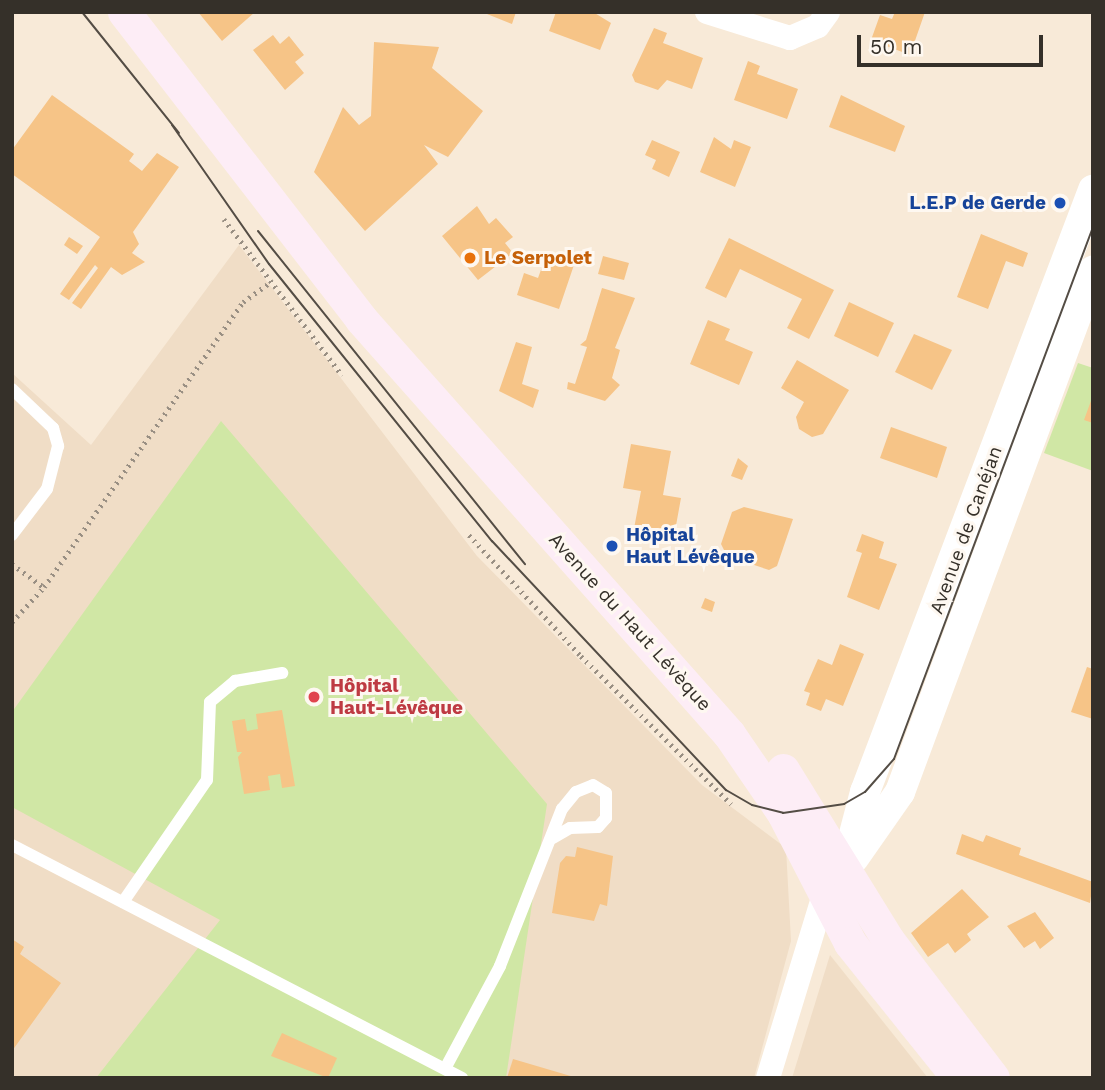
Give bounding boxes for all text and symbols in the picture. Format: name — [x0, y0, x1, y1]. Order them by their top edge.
scale bar — [860, 21, 1046, 65]
text: 50 m — [870, 34, 922, 59]
place label: L.E.P de Gerde — [909, 192, 1046, 214]
marker: L.E.P de Gerde — [1052, 195, 1068, 211]
place label: Le Serpolet — [484, 247, 592, 269]
marker: Le Serpolet — [462, 250, 478, 266]
street label: Avenue de Canéjan — [925, 443, 1007, 617]
place label: Hôpital Haut Lévêque — [626, 524, 755, 568]
street label: Avenue du Haut Lévèque — [544, 528, 716, 716]
marker: Hôpital Haut Lévêque — [604, 538, 620, 554]
place label: Hôpital Haut-Lévêque — [330, 675, 463, 719]
marker: Hôpital Haut-Lévêque — [304, 687, 324, 707]

